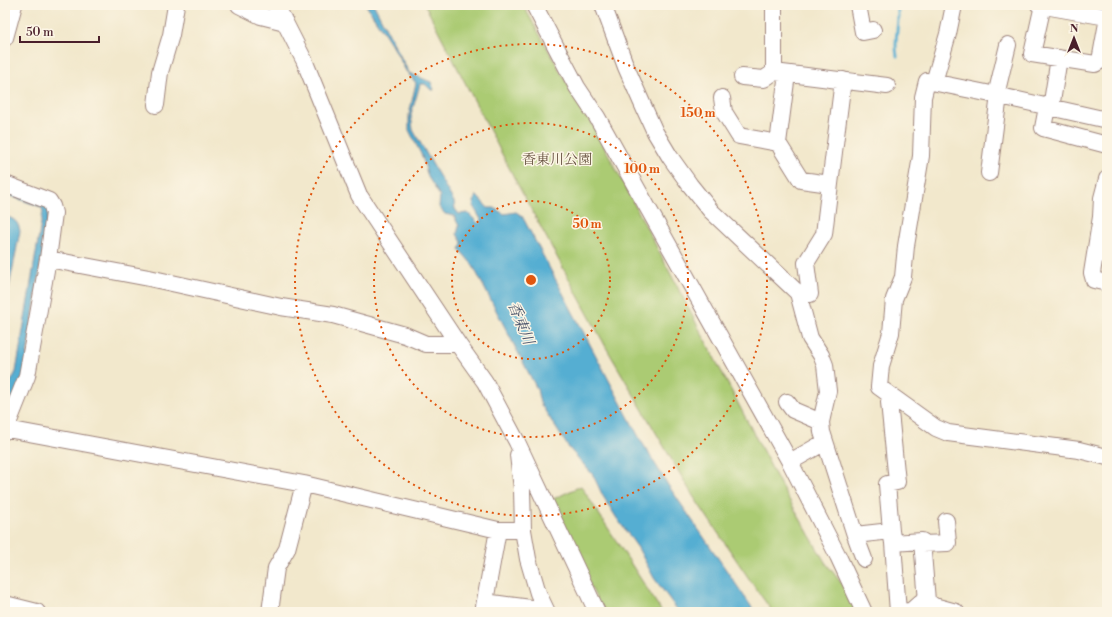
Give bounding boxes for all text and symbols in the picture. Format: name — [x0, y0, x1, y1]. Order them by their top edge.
scale bar — [20, 18, 99, 44]
north arrow — [1054, 18, 1094, 58]
text: N — [1070, 22, 1079, 36]
text: 50 m — [26, 25, 54, 40]
text: 150 m — [681, 106, 715, 121]
park label: 香東川公園 — [522, 151, 592, 169]
text: 100 m — [624, 162, 660, 177]
text: 50 m — [572, 217, 602, 232]
centre of rings — [524, 273, 538, 287]
water label: 香東川 — [503, 299, 539, 349]

